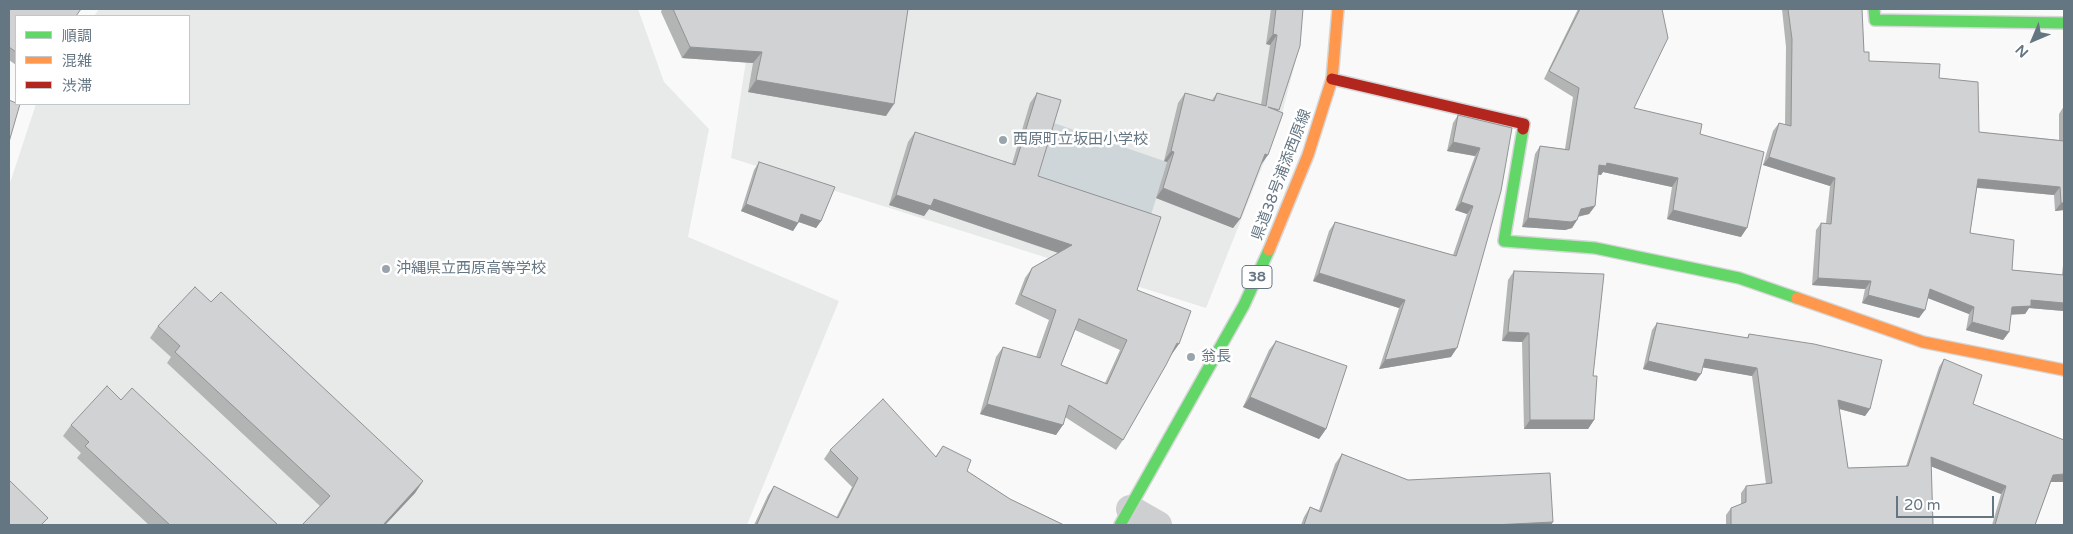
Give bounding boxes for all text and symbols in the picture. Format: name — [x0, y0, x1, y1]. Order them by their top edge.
legend — [15, 15, 190, 105]
north arrow — [2008, 15, 2058, 65]
text: 順調 — [62, 27, 92, 45]
text: N — [2012, 41, 2032, 61]
text: 混雑 — [62, 52, 92, 70]
text: 渋滞 — [62, 77, 92, 95]
street label: 県道38号浦添西原線 — [1249, 107, 1315, 243]
place label: 西原町立坂田小学校 — [1013, 131, 1148, 149]
marker: 西原町立坂田小学校 — [997, 134, 1009, 146]
place label: 沖縄県立西原高等学校 — [396, 260, 546, 278]
marker: 沖縄県立西原高等学校 — [380, 263, 392, 275]
road number: 38 — [1242, 266, 1272, 288]
place label: 翁長 — [1201, 348, 1231, 366]
marker: 翁長 — [1185, 351, 1197, 363]
scale bar — [1898, 486, 1996, 518]
text: 20 m — [1904, 496, 1941, 514]

